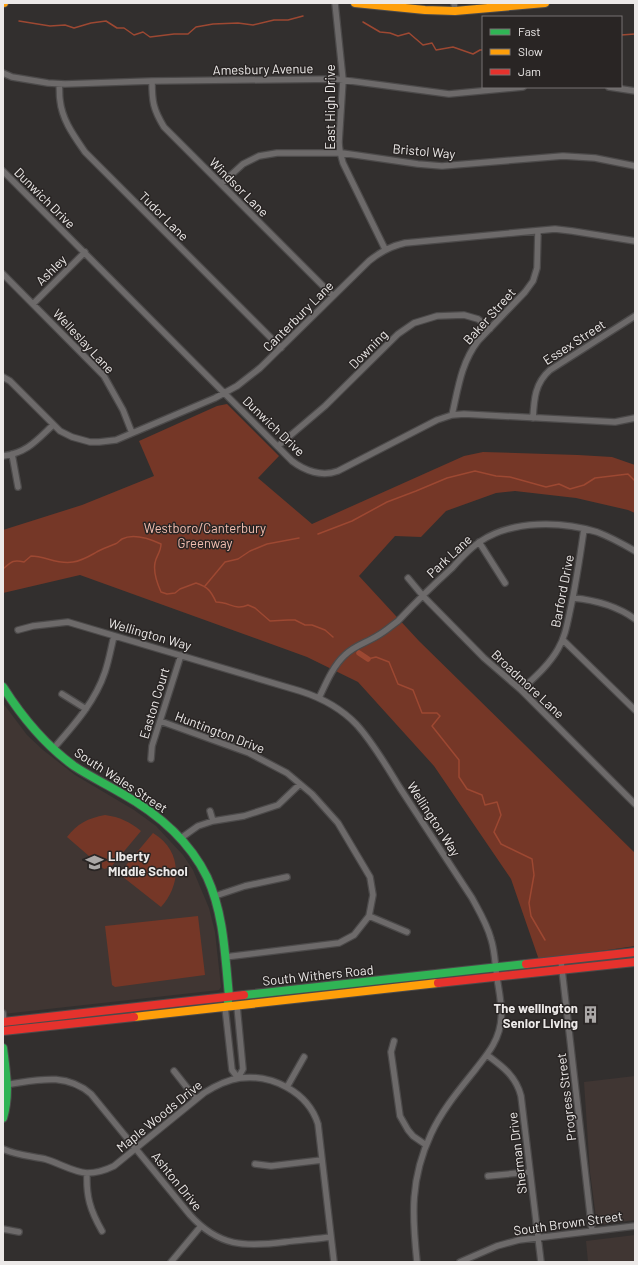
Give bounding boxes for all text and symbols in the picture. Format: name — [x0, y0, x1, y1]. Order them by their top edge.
legend — [482, 16, 622, 88]
text: Fast — [518, 24, 541, 38]
text: Slow — [518, 44, 543, 58]
street label: Amesbury Avenue — [213, 60, 314, 78]
street label: East High Drive — [322, 64, 338, 150]
text: Jam — [518, 64, 541, 78]
street label: Bristol Way — [392, 140, 456, 162]
street label: Windsor Lane — [206, 154, 272, 220]
street label: Dunwich Drive — [11, 164, 79, 232]
street label: Tudor Lane — [136, 188, 192, 244]
street label: Ashley — [32, 251, 70, 289]
street label: Canterbury Lane — [259, 277, 337, 355]
street label: Baker Street — [459, 284, 519, 348]
street label: Welleslay Lane — [50, 305, 118, 377]
street label: Essex Street — [540, 316, 608, 368]
street label: Downing — [345, 326, 391, 372]
street label: Dunwich Drive — [240, 393, 308, 459]
park label: Westboro/Canterbury Greenway — [144, 520, 266, 551]
street label: Park Lane — [423, 531, 475, 581]
street label: Barford Drive — [547, 553, 577, 629]
street label: Wellington Way — [107, 615, 193, 653]
street label: Broadmore Lane — [488, 646, 568, 722]
street label: Easton Court — [136, 665, 172, 741]
street label: Huntington Drive — [173, 708, 267, 756]
street label: South Wales Street — [72, 744, 170, 816]
street label: Wellington Way — [404, 779, 464, 859]
place label: Liberty Middle School — [108, 848, 188, 879]
school or university icon: Liberty Middle School — [85, 853, 105, 873]
street label: South Withers Road — [262, 961, 374, 989]
place label: The wellington Senior Living — [494, 1000, 578, 1031]
building icon: The wellington Senior Living — [581, 1005, 601, 1025]
street label: Progress Street — [553, 1052, 579, 1142]
street label: Maple Woods Drive — [113, 1077, 205, 1155]
street label: Sherman Drive — [504, 1111, 530, 1195]
street label: Ashton Drive — [148, 1148, 206, 1214]
street label: South Brown Street — [512, 1207, 624, 1239]

